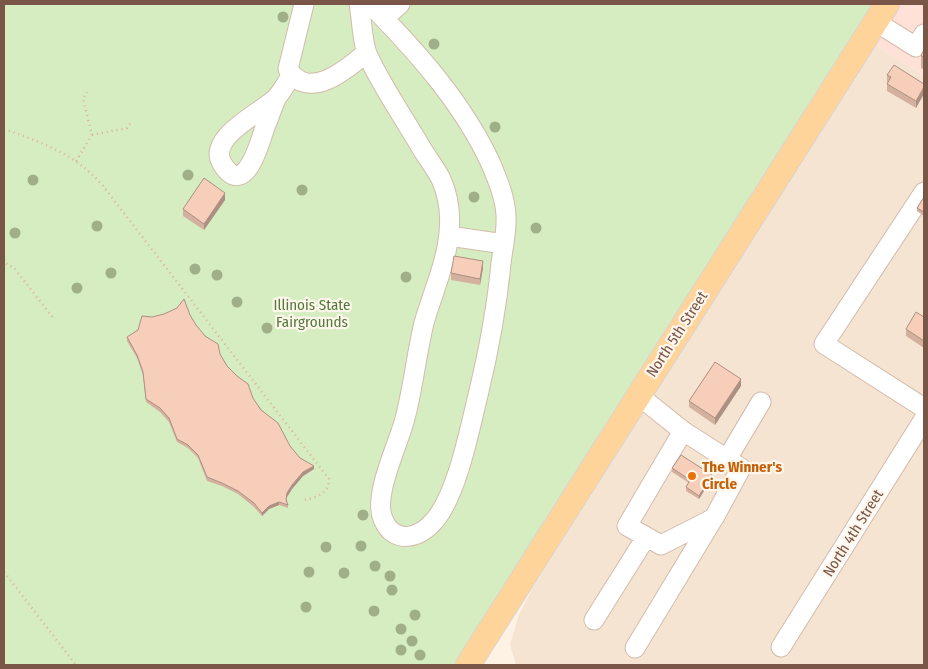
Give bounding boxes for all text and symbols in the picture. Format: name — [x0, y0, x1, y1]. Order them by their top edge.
street label: North 5th Street — [643, 288, 711, 380]
park label: Illinois State Fairgrounds — [274, 296, 350, 331]
place label: The Winner's Circle — [702, 458, 783, 493]
marker: The Winner's Circle — [686, 470, 698, 482]
street label: North 4th Street — [819, 486, 887, 580]

